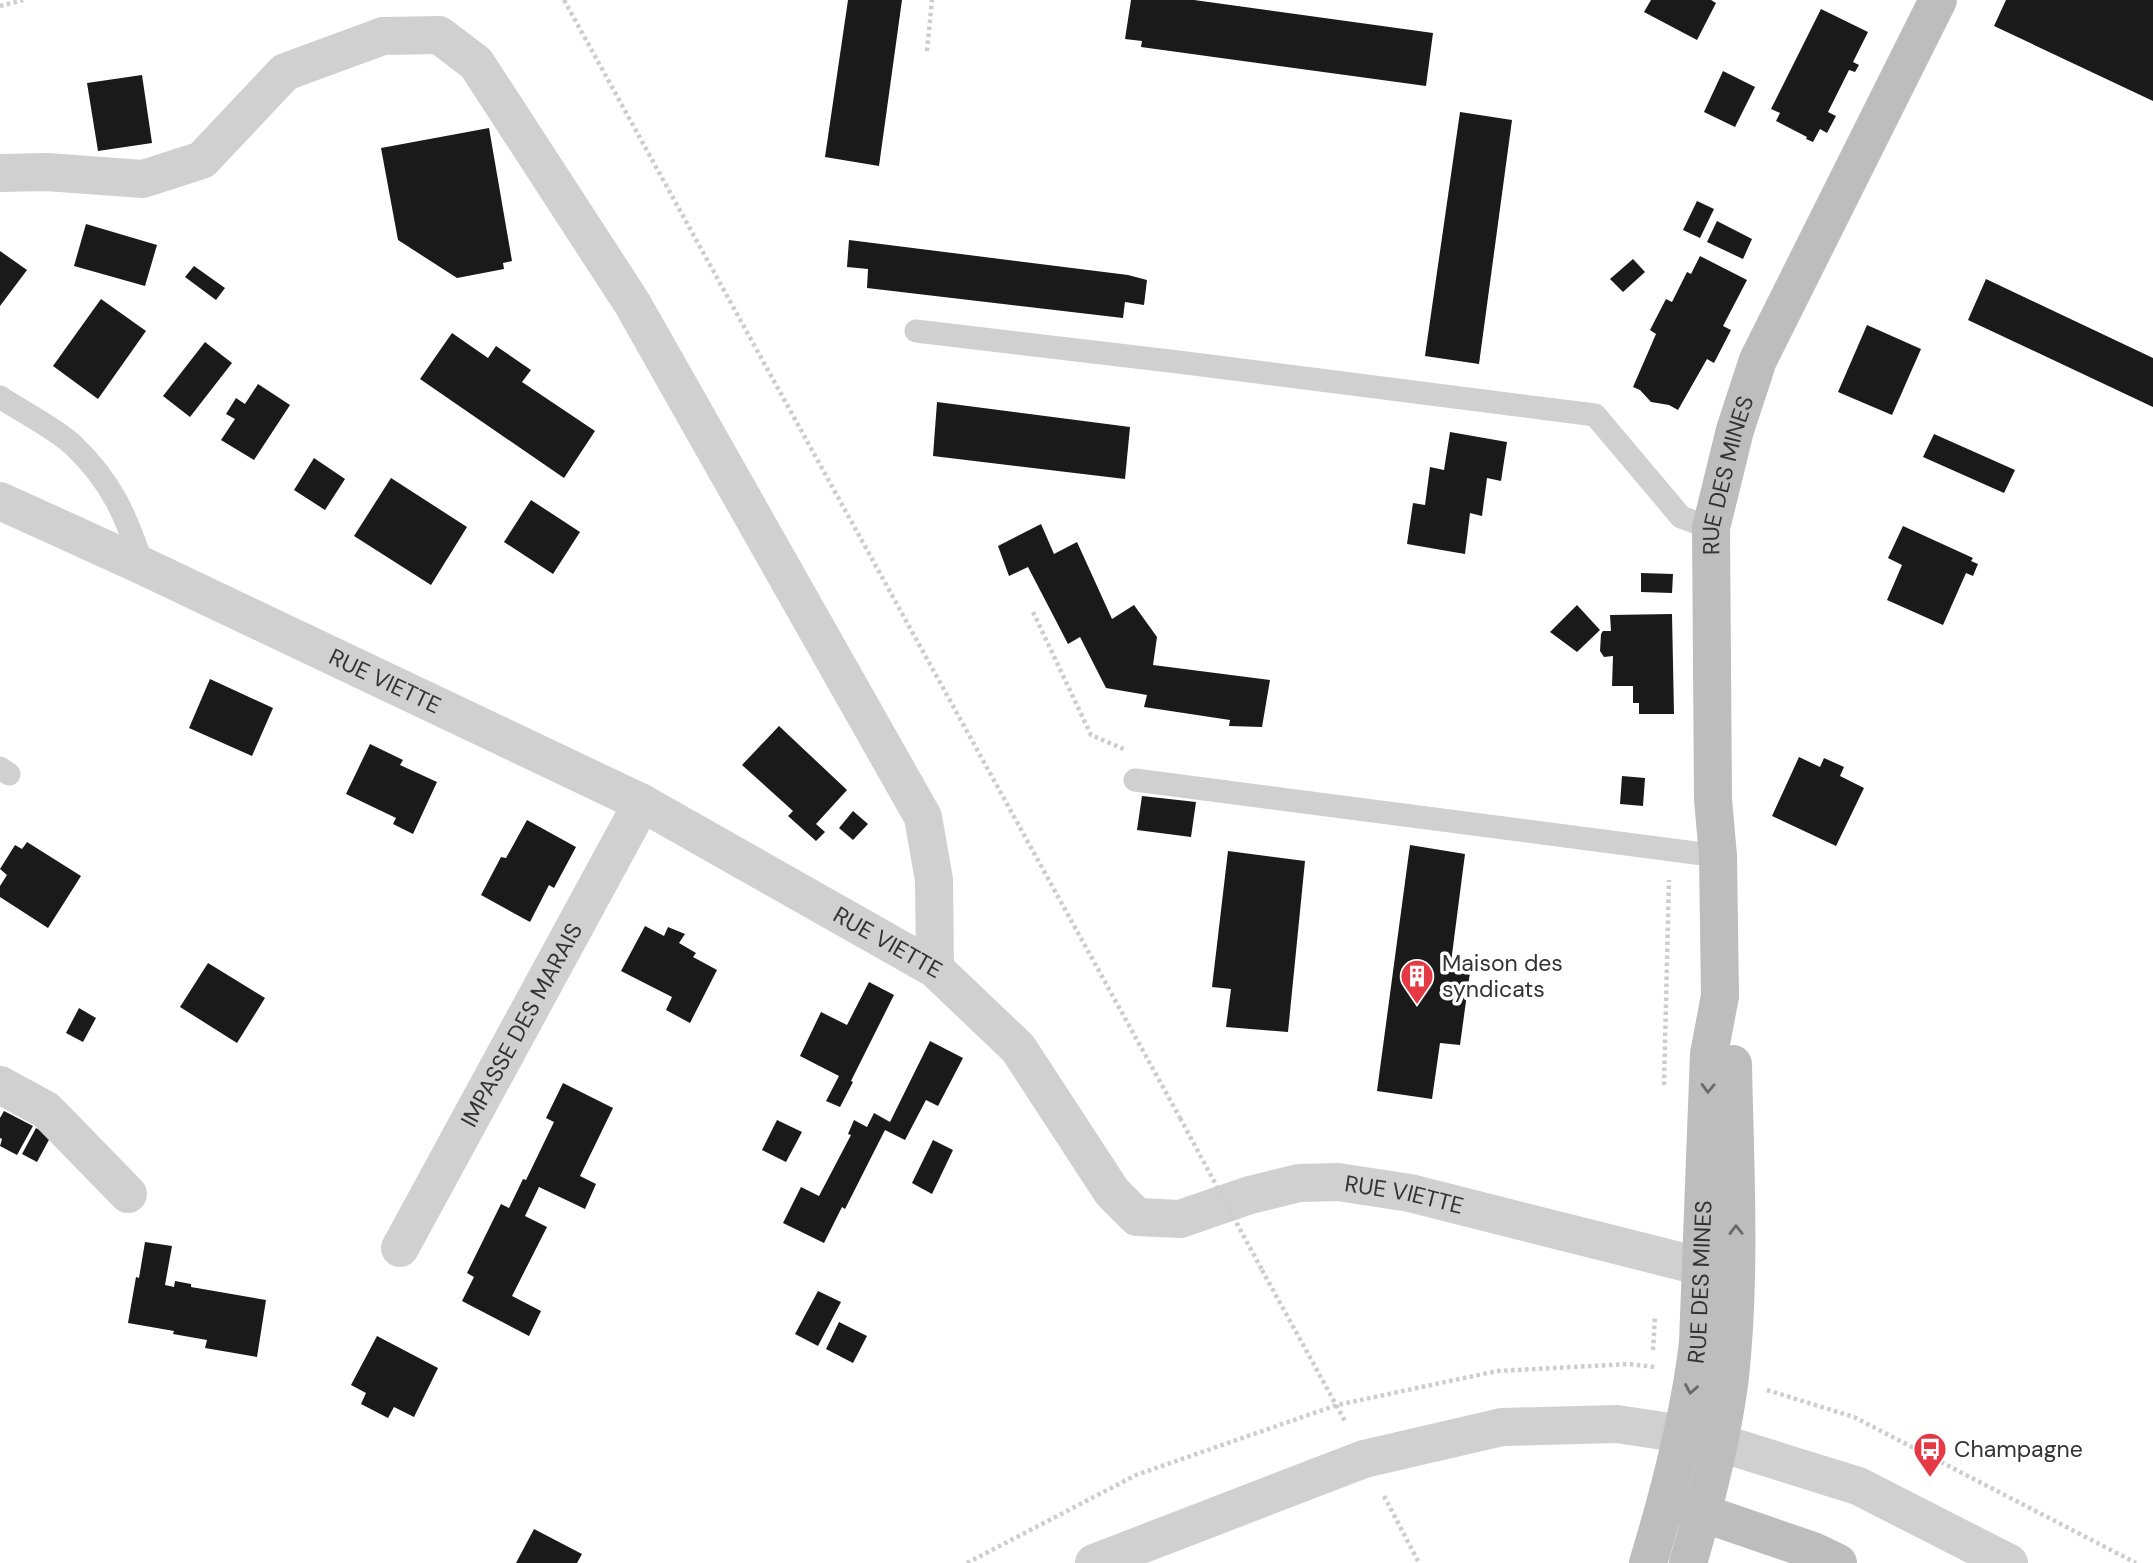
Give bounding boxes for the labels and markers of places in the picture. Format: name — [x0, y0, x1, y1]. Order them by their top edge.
place label: Maison des syndicats — [1442, 948, 1563, 1004]
building icon: Maison des syndicats — [1398, 957, 1436, 1006]
bus stop icon: Champagne — [1911, 1430, 1949, 1479]
place label: Champagne — [1954, 1434, 2083, 1464]

